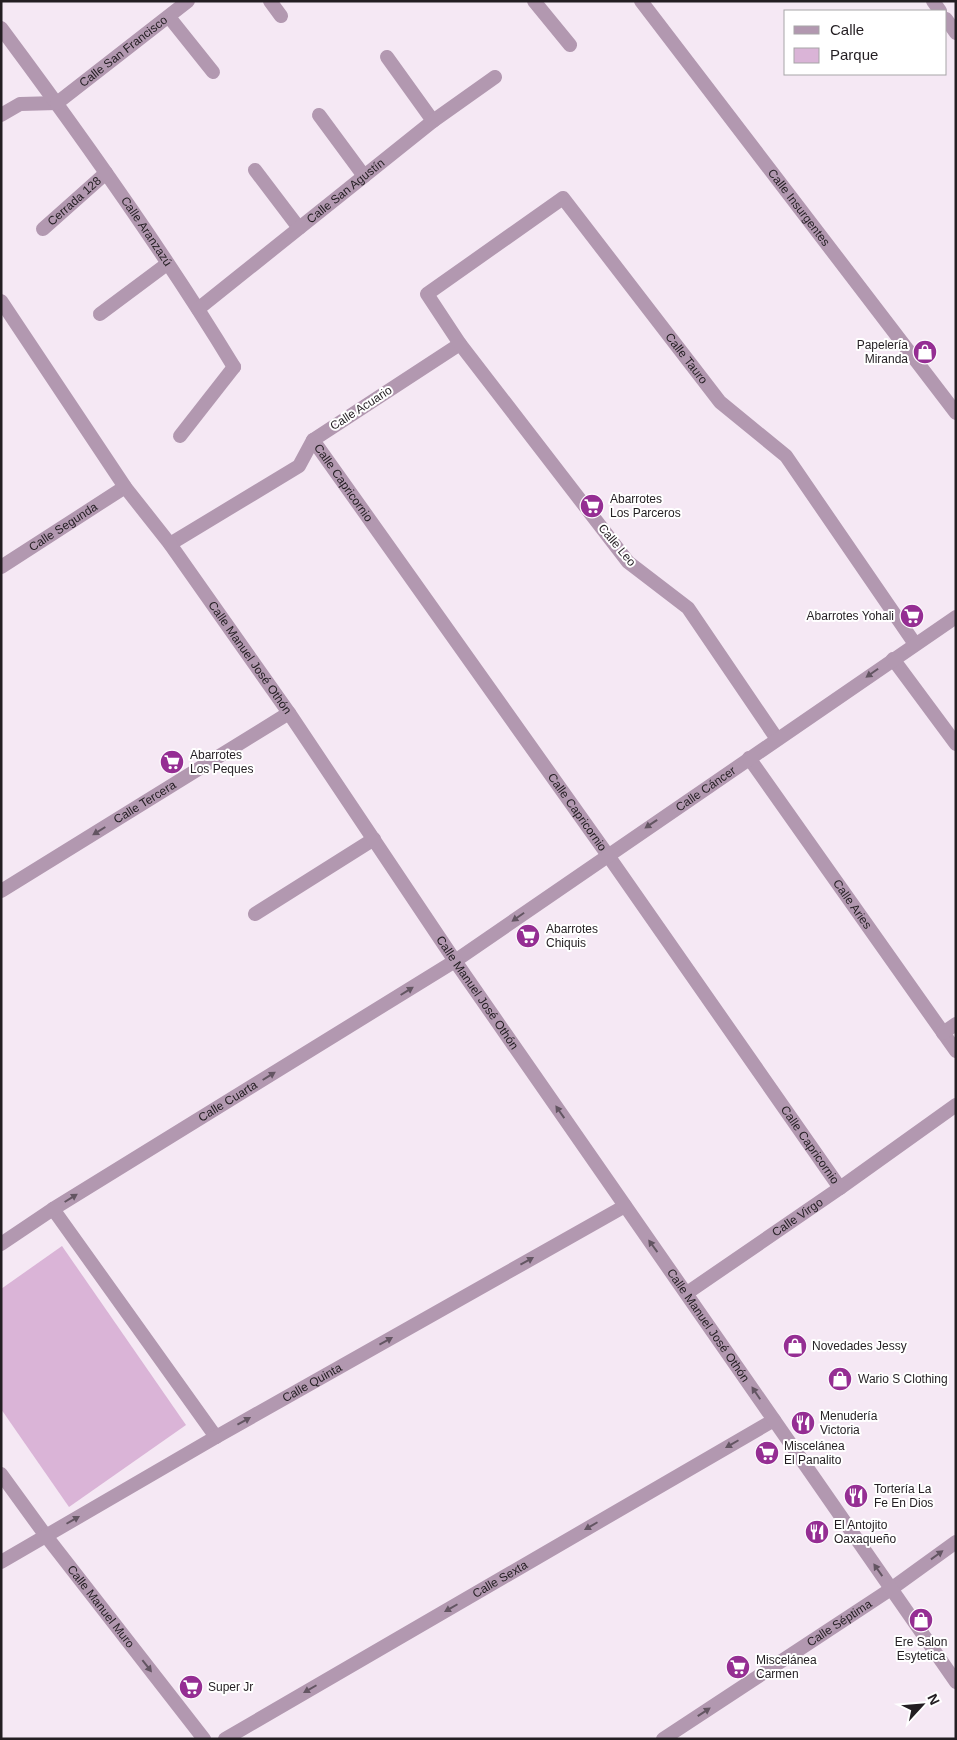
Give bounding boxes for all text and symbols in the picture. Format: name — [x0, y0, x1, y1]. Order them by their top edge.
legend — [784, 10, 947, 75]
street label: Calle San Francisco — [77, 13, 170, 90]
text: Calle — [830, 21, 864, 38]
text: Parque — [830, 46, 878, 63]
street label: Calle San Agustín — [304, 156, 387, 226]
street label: Calle Insurgentes — [765, 166, 833, 249]
street label: Cerrada 128 — [45, 173, 104, 229]
street label: Calle Aranzazú — [118, 194, 175, 269]
street label: Calle Tauro — [662, 330, 711, 387]
place label: Papelería Miranda — [857, 338, 908, 366]
shop icon: Papelería Miranda — [912, 339, 938, 365]
street label: Calle Acuario — [328, 383, 395, 433]
street label: Calle Capricornio — [311, 441, 376, 525]
place label: Abarrotes Los Parceros — [610, 492, 681, 520]
supermarket icon: Abarrotes Los Parceros — [579, 493, 605, 519]
street label: Calle Segunda — [26, 499, 100, 554]
street label: Calle Leo — [595, 521, 639, 569]
street label: Calle Manuel José Othón — [205, 598, 295, 717]
supermarket icon: Abarrotes Yohali — [899, 603, 925, 629]
place label: Abarrotes Yohali — [807, 609, 894, 623]
one-way arrow — [865, 668, 879, 678]
place label: Abarrotes Los Peques — [190, 748, 253, 776]
supermarket icon: Abarrotes Los Peques — [159, 749, 185, 775]
street label: Calle Cáncer — [673, 764, 738, 814]
street label: Calle Capricornio — [545, 771, 610, 854]
street label: Calle Tercera — [111, 777, 179, 827]
one-way arrow — [644, 820, 658, 829]
one-way arrow — [92, 826, 105, 836]
street label: Calle Aries — [830, 877, 875, 932]
one-way arrow — [511, 912, 525, 922]
place label: Abarrotes Chiquis — [546, 922, 598, 950]
supermarket icon: Abarrotes Chiquis — [515, 923, 541, 949]
street label: Calle Manuel José Othón — [433, 933, 521, 1052]
one-way arrow — [401, 986, 414, 995]
one-way arrow — [262, 1071, 275, 1081]
street label: Calle Cuarta — [196, 1078, 260, 1125]
street label: Calle Capricornio — [778, 1103, 842, 1187]
one-way arrow — [555, 1106, 565, 1119]
one-way arrow — [65, 1194, 78, 1203]
street label: Calle Virgo — [769, 1195, 826, 1240]
one-way arrow — [648, 1239, 658, 1253]
one-way arrow — [521, 1257, 534, 1266]
street label: Calle Manuel José Othón — [664, 1266, 752, 1385]
shop icon: Novedades Jessy — [782, 1333, 808, 1359]
one-way arrow — [378, 1337, 393, 1345]
place label: Novedades Jessy — [812, 1339, 907, 1353]
street label: Calle Quinta — [280, 1360, 345, 1405]
shop icon: Wario S Clothing — [827, 1366, 853, 1392]
place label: Wario S Clothing — [858, 1372, 948, 1386]
one-way arrow — [751, 1387, 761, 1400]
place label: Menudería Victoria — [820, 1409, 878, 1437]
restaurant icon: Menudería Victoria — [790, 1410, 816, 1436]
one-way arrow — [237, 1417, 252, 1425]
place label: Miscelánea El Panalito — [784, 1439, 845, 1467]
one-way arrow — [725, 1440, 738, 1449]
supermarket icon: Miscelánea El Panalito — [754, 1440, 780, 1466]
place label: Tortería La Fe En Dios — [874, 1482, 933, 1510]
restaurant icon: Tortería La Fe En Dios — [843, 1483, 869, 1509]
one-way arrow — [66, 1516, 81, 1524]
place label: El Antojito Oaxaqueño — [834, 1518, 896, 1546]
restaurant icon: El Antojito Oaxaqueño — [804, 1519, 830, 1545]
one-way arrow — [585, 1521, 598, 1530]
one-way arrow — [931, 1550, 944, 1560]
street label: Calle Sexta — [470, 1558, 530, 1601]
street label: Calle Manuel Muro — [64, 1562, 138, 1651]
one-way arrow — [873, 1564, 883, 1577]
street label: Calle Séptima — [804, 1596, 875, 1649]
one-way arrow — [444, 1603, 457, 1612]
shop icon: Ere Salon Esytetica — [908, 1607, 934, 1633]
place label: Ere Salon Esytetica — [895, 1635, 947, 1663]
place label: Miscelánea Carmen — [756, 1653, 817, 1681]
supermarket icon: Miscelánea Carmen — [725, 1654, 751, 1680]
one-way arrow — [142, 1659, 153, 1672]
supermarket icon: Super Jr — [178, 1674, 204, 1700]
place label: Super Jr — [208, 1680, 253, 1694]
north arrow — [897, 1680, 947, 1730]
one-way arrow — [304, 1685, 317, 1694]
text: N — [924, 1691, 943, 1707]
one-way arrow — [697, 1707, 711, 1717]

